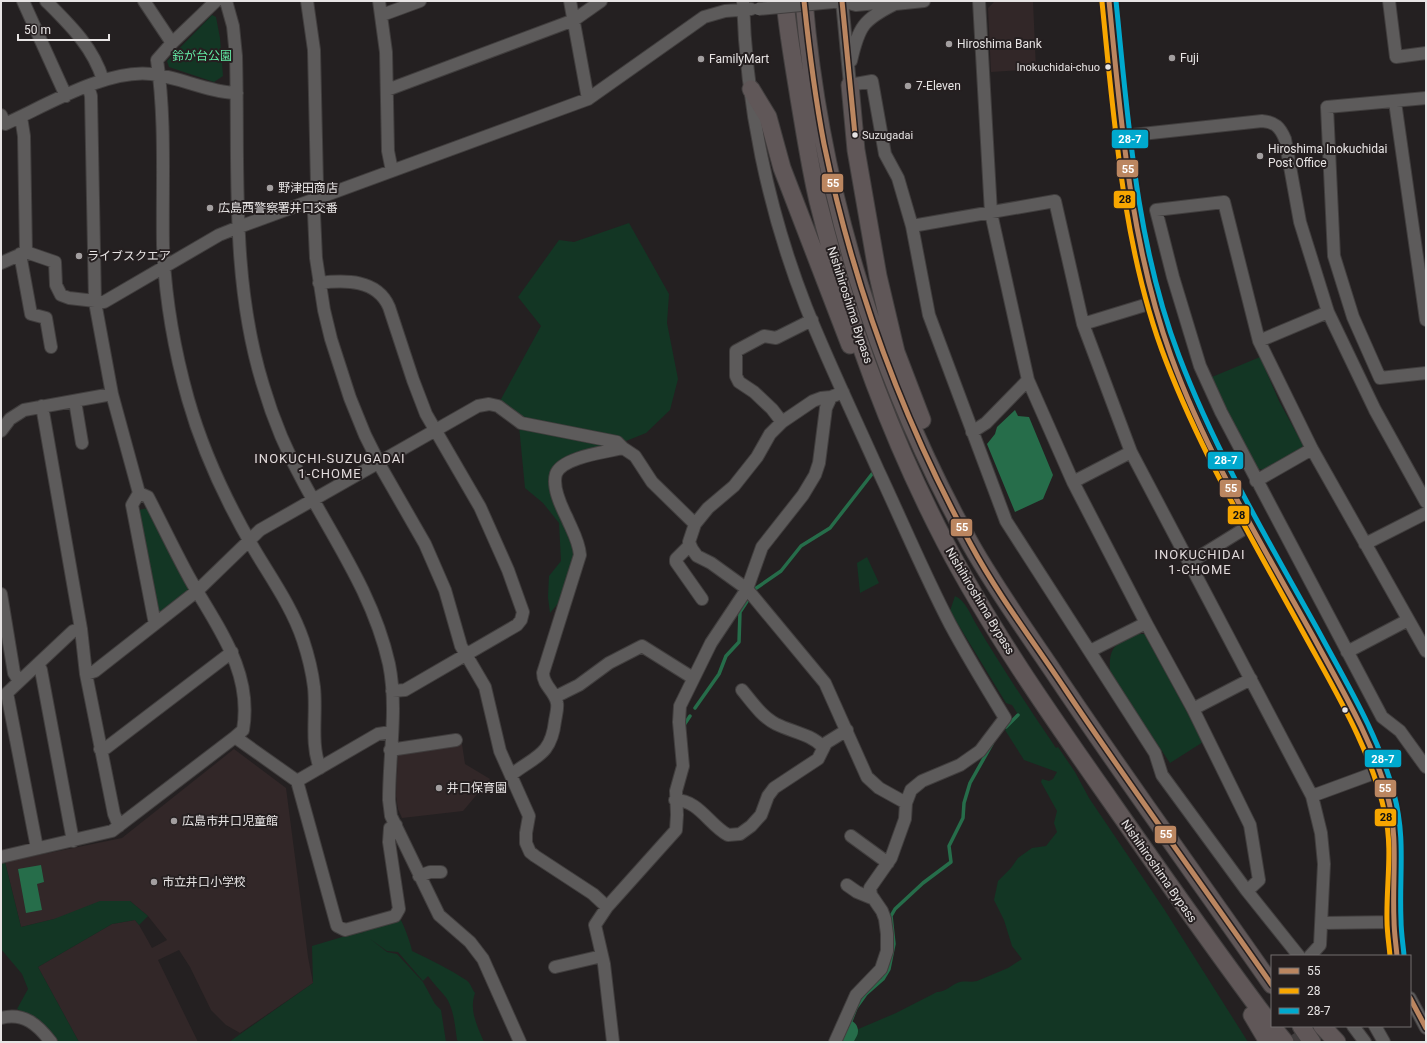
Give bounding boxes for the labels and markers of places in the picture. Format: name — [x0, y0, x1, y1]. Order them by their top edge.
place label: Hiroshima Bank — [957, 37, 1043, 51]
marker: Hiroshima Bank — [944, 39, 954, 49]
place label: Fuji — [1180, 51, 1199, 65]
place label: FamilyMart — [709, 52, 769, 66]
marker: Fuji — [1167, 53, 1177, 63]
marker: FamilyMart — [696, 54, 706, 64]
place label: Inokuchidai-chuo — [1016, 61, 1100, 74]
marker: Inokuchidai-chuo — [1103, 62, 1113, 72]
place label: 7-Eleven — [916, 79, 961, 93]
marker: 7-Eleven — [903, 81, 913, 91]
place label: Suzugadai — [862, 129, 913, 142]
marker: Suzugadai — [850, 130, 860, 140]
place label: Hiroshima Inokuchidai Post Office — [1268, 142, 1388, 170]
marker: Hiroshima Inokuchidai Post Office — [1255, 151, 1265, 161]
place label: 野津田商店 — [278, 181, 338, 195]
marker: 野津田商店 — [265, 183, 275, 193]
place label: 広島西警察署井口交番 — [218, 201, 338, 215]
marker: 広島西警察署井口交番 — [205, 203, 215, 213]
place label: ライブスクエア — [87, 249, 171, 263]
marker: ライブスクエア — [74, 251, 84, 261]
unlabelled marker — [1340, 705, 1350, 715]
place label: 井口保育園 — [447, 781, 507, 795]
marker: 井口保育園 — [434, 783, 444, 793]
place label: 広島市井口児童館 — [182, 814, 278, 828]
marker: 広島市井口児童館 — [169, 816, 179, 826]
place label: 市立井口小学校 — [162, 875, 246, 889]
marker: 市立井口小学校 — [149, 877, 159, 887]

